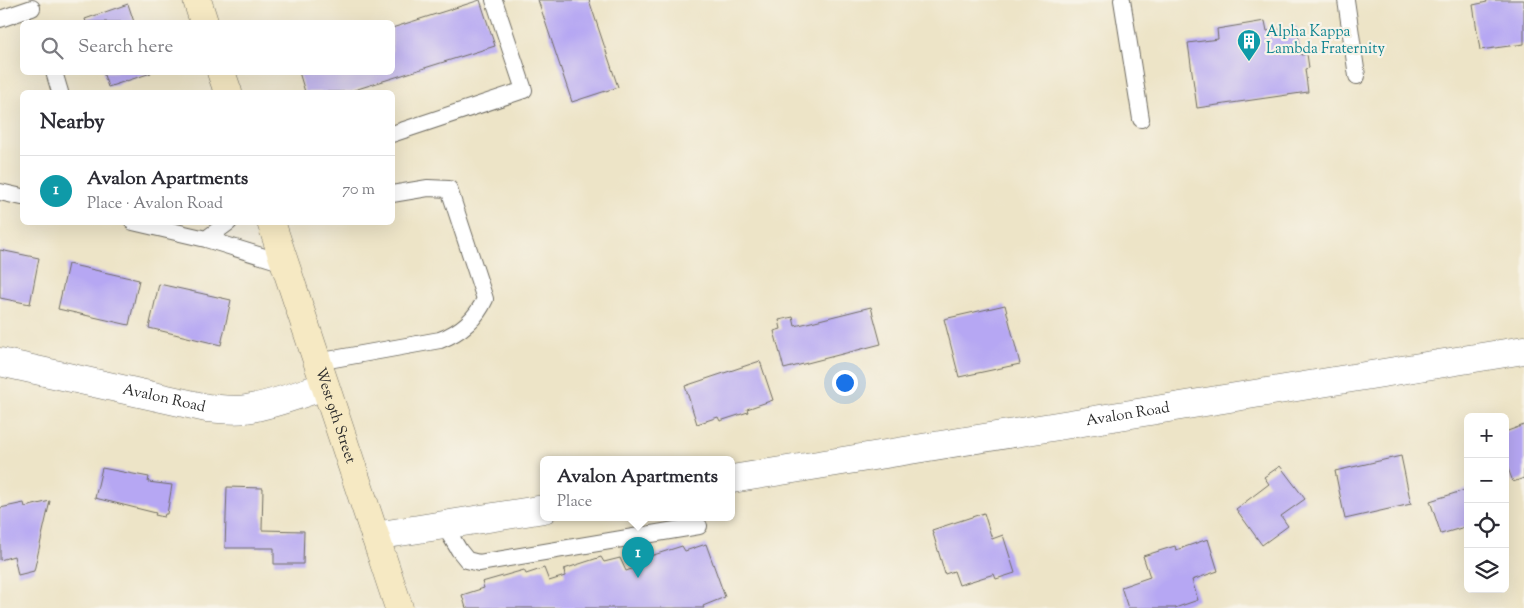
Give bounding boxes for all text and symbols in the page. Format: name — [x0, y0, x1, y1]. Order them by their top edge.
search box — [20, 20, 395, 75]
place label: Alpha Kappa Lambda Fraternity — [1266, 22, 1385, 60]
building icon: Alpha Kappa Lambda Fraternity — [1236, 28, 1262, 62]
icon: search — [38, 34, 66, 62]
text: Search here — [78, 34, 173, 61]
text: Nearby — [40, 108, 105, 138]
text: Avalon Apartments — [87, 166, 248, 193]
text: 1 — [53, 179, 59, 202]
text: 70 m — [342, 179, 375, 202]
text: Place · Avalon Road — [87, 193, 223, 216]
street label: West 9th Street — [310, 365, 361, 466]
your location — [832, 370, 858, 396]
street label: Avalon Road — [121, 379, 208, 418]
street label: Avalon Road — [1085, 397, 1172, 432]
map controls — [1464, 413, 1509, 593]
button: + — [1464, 413, 1509, 458]
popup — [540, 456, 735, 521]
button: − — [1464, 458, 1509, 503]
text: Avalon Apartments — [557, 464, 718, 491]
text: Place — [557, 491, 592, 514]
button: locate — [1464, 503, 1509, 548]
pin: 1 — [622, 537, 654, 578]
button: layers — [1464, 548, 1509, 593]

